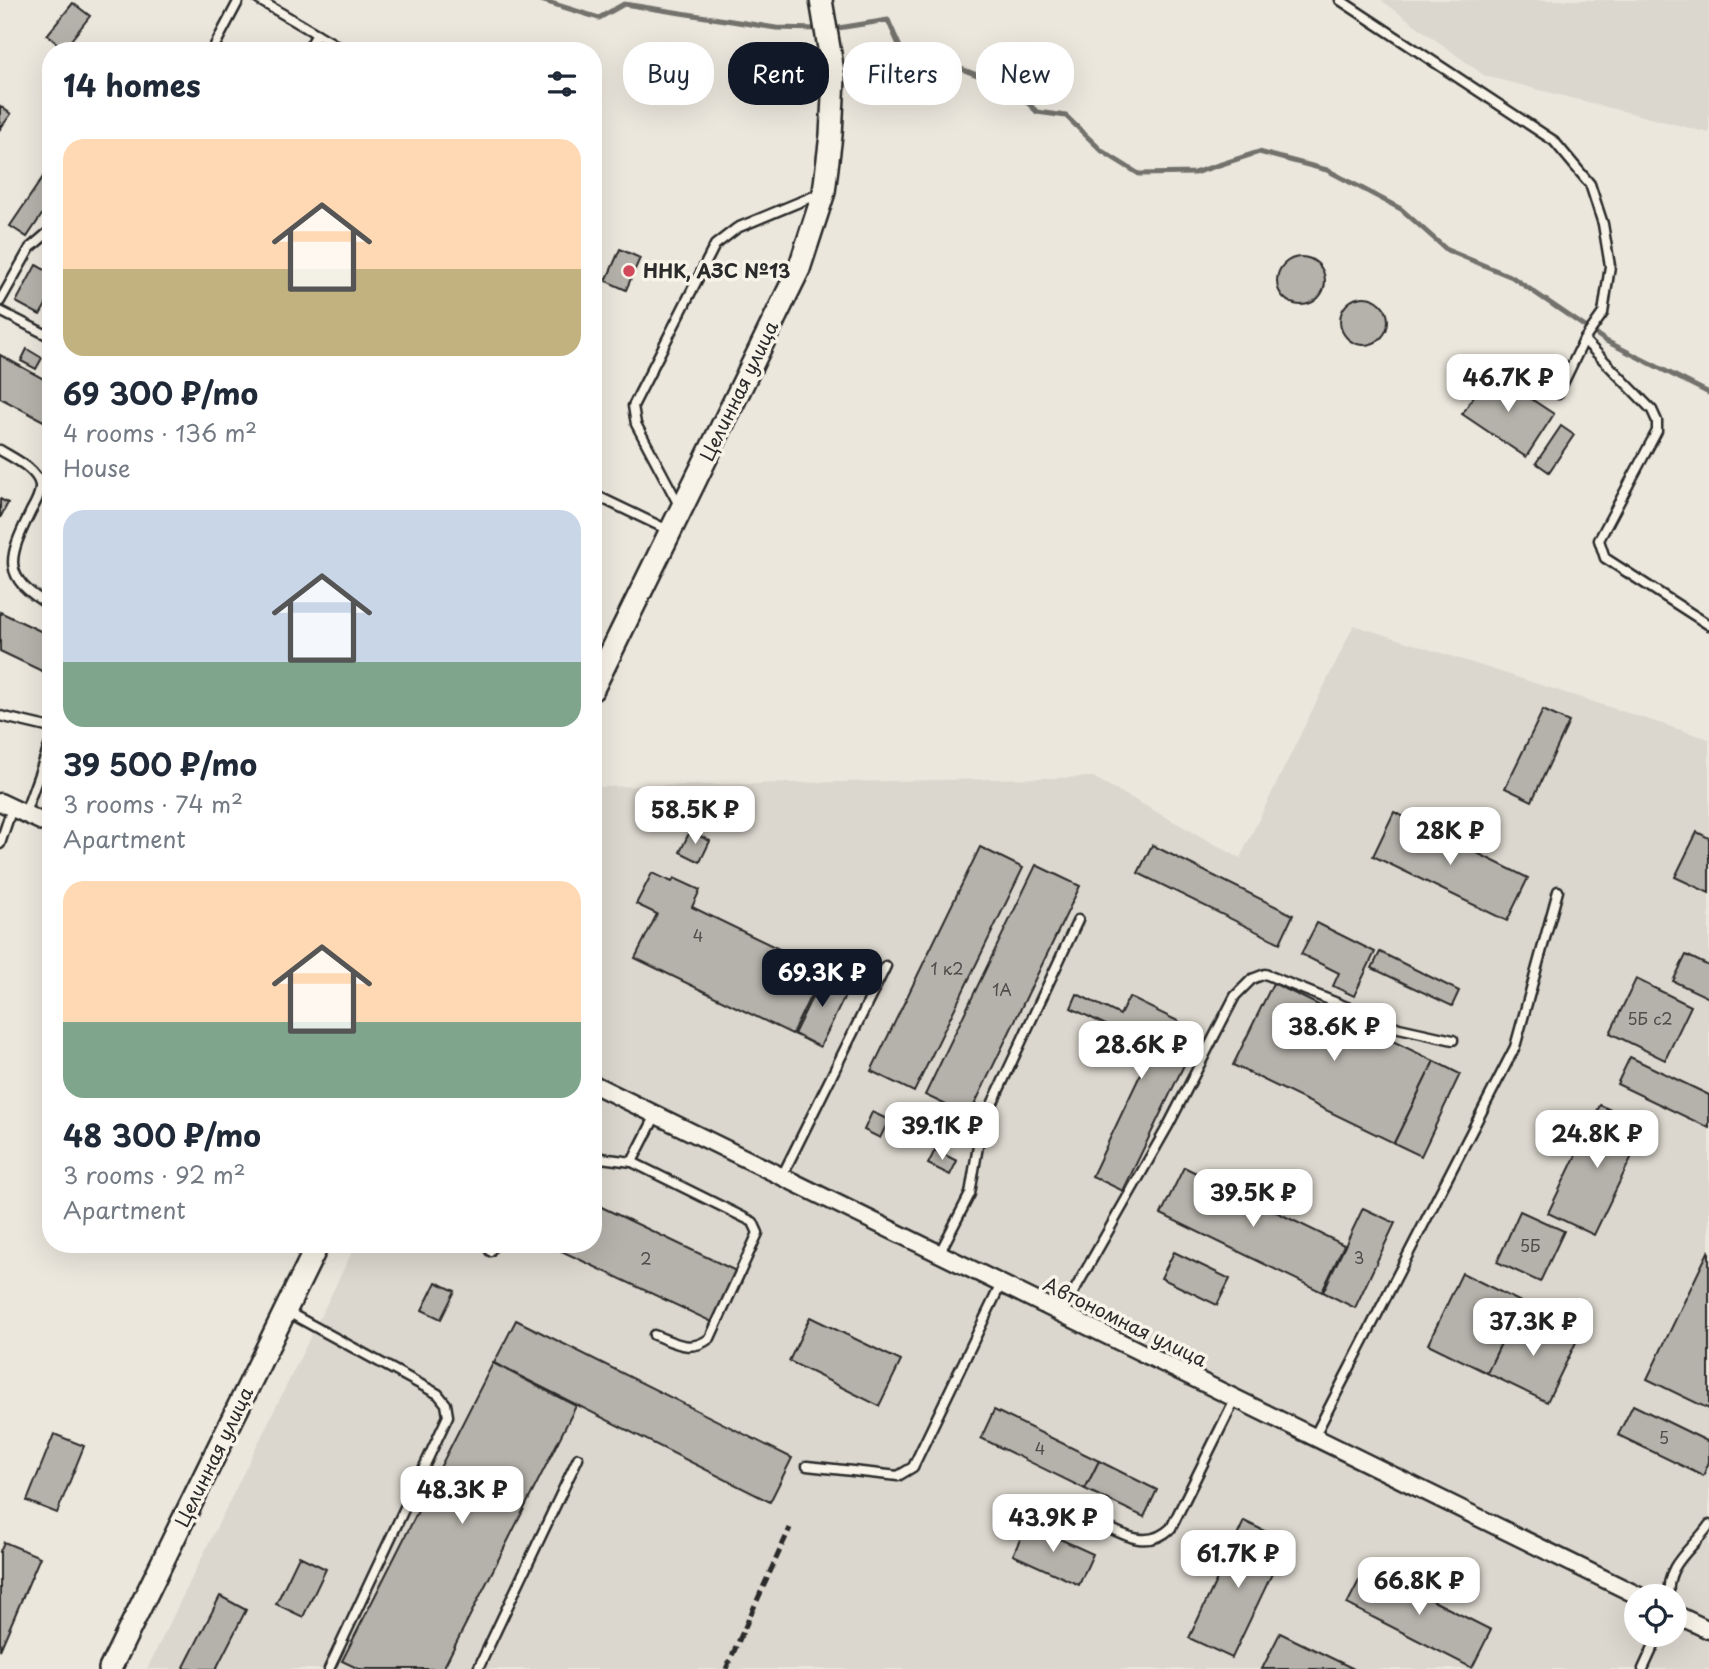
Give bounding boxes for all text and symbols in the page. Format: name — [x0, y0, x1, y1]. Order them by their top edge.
chip: Buy — [623, 42, 714, 105]
chip: Rent — [728, 42, 829, 105]
chip: Filters — [843, 42, 962, 105]
chip: New — [976, 42, 1074, 105]
text: 14 homes — [63, 62, 201, 107]
icon: filters — [543, 65, 581, 103]
icon: home — [259, 184, 385, 310]
place label: ННК, АЗС №13 — [643, 256, 791, 284]
marker: ННК, АЗС №13 — [621, 263, 637, 279]
street label: Целинная улица — [692, 316, 784, 465]
pin: 46.7K ₽ — [1443, 354, 1573, 414]
text: 46.7K ₽ — [1463, 359, 1553, 394]
text: 69 300 ₽/mo — [63, 370, 258, 415]
text: 4 rooms · 136 m² — [63, 415, 257, 450]
text: House — [63, 450, 130, 485]
icon: home — [259, 555, 385, 681]
text: 39 500 ₽/mo — [63, 741, 257, 786]
text: 3 rooms · 74 m² — [63, 786, 243, 821]
pin: 58.5K ₽ — [630, 786, 760, 846]
text: 58.5K ₽ — [651, 791, 739, 826]
pin: 28K ₽ — [1401, 808, 1499, 867]
text: 28K ₽ — [1416, 812, 1484, 847]
text: Apartment — [63, 821, 186, 856]
house number: 4 — [693, 923, 703, 947]
icon: home — [259, 926, 385, 1052]
pin: 69.3K ₽ — [757, 950, 887, 1009]
text: 69.3K ₽ — [778, 954, 866, 989]
house number: 1 к2 — [930, 956, 964, 980]
house number: 1А — [992, 977, 1012, 1001]
pin: 38.6K ₽ — [1269, 1004, 1399, 1063]
house number: 5Б с2 — [1627, 1006, 1673, 1030]
text: 38.6K ₽ — [1288, 1008, 1380, 1043]
pin: 28.6K ₽ — [1076, 1021, 1206, 1081]
text: 28.6K ₽ — [1095, 1026, 1187, 1061]
pin: 39.1K ₽ — [877, 1102, 1007, 1162]
text: 39.1K ₽ — [901, 1107, 983, 1142]
pin: 24.8K ₽ — [1532, 1110, 1662, 1170]
text: 48 300 ₽/mo — [63, 1112, 261, 1157]
text: 24.8K ₽ — [1551, 1115, 1643, 1150]
text: 3 rooms · 92 m² — [63, 1157, 246, 1192]
pin: 39.5K ₽ — [1188, 1170, 1318, 1229]
text: 39.5K ₽ — [1210, 1174, 1296, 1209]
text: Apartment — [63, 1192, 186, 1227]
house number: 5Б — [1520, 1233, 1540, 1257]
house number: 3 — [1354, 1245, 1364, 1269]
house number: 2 — [640, 1246, 652, 1270]
street label: Автономная улица — [1039, 1269, 1212, 1373]
pin: 37.3K ₽ — [1468, 1298, 1598, 1358]
text: 37.3K ₽ — [1489, 1303, 1577, 1338]
street label: Целинная улица — [167, 1382, 259, 1531]
house number: 5 — [1659, 1425, 1669, 1449]
house number: 4 — [1035, 1436, 1045, 1460]
pin: 48.3K ₽ — [397, 1466, 527, 1526]
text: 48.3K ₽ — [416, 1471, 508, 1506]
pin: 43.9K ₽ — [988, 1494, 1118, 1554]
text: 43.9K ₽ — [1008, 1499, 1098, 1534]
pin: 61.7K ₽ — [1173, 1530, 1303, 1590]
text: 61.7K ₽ — [1197, 1535, 1279, 1570]
pin: 66.8K ₽ — [1354, 1558, 1484, 1617]
text: 66.8K ₽ — [1374, 1562, 1464, 1597]
map controls — [1624, 1584, 1687, 1647]
button: locate — [1624, 1584, 1687, 1647]

